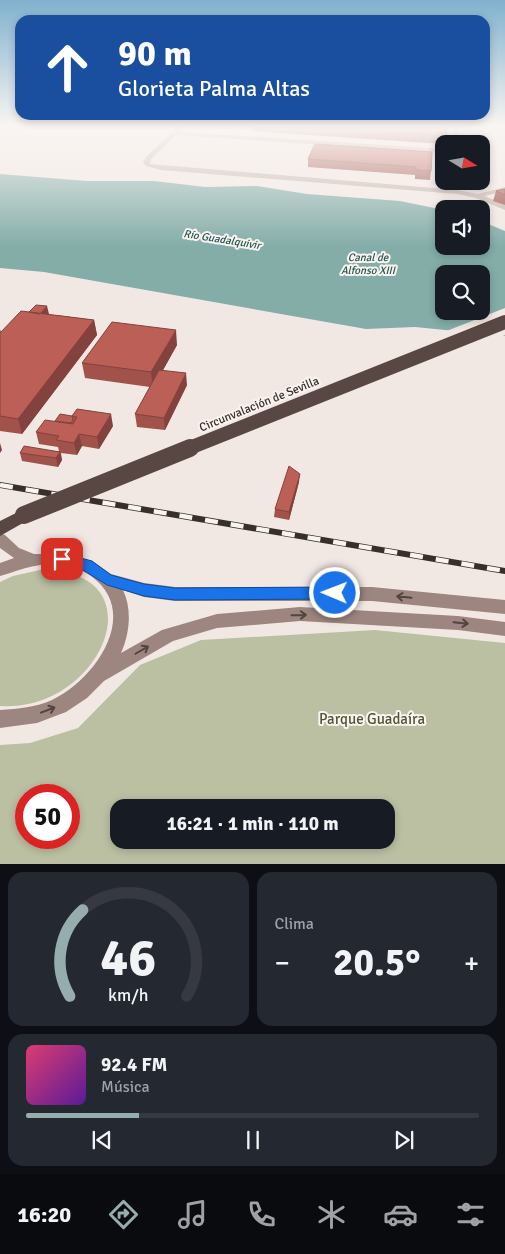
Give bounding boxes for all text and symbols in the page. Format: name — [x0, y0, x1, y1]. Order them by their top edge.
text: 90 m — [118, 32, 192, 75]
icon: ahead — [35, 35, 100, 100]
text: Glorieta Palma Altas — [118, 75, 310, 102]
north arrow — [435, 135, 490, 190]
map controls — [435, 135, 490, 320]
button: sound — [435, 200, 490, 255]
water label: Río Guadalquivir — [183, 227, 263, 252]
water label: Canal de Alfonso XIII — [341, 251, 397, 277]
button: search — [435, 265, 490, 320]
street label: Circunvalación de Sevilla — [197, 374, 321, 435]
pin — [41, 538, 83, 580]
icon: arrive — [48, 545, 76, 573]
position arrow — [308, 566, 360, 618]
one-way arrow — [397, 592, 413, 602]
one-way arrow — [290, 610, 306, 619]
one-way arrow — [453, 619, 469, 628]
one-way arrow — [135, 644, 149, 654]
one-way arrow — [40, 705, 55, 714]
park label: Parque Guadaíra — [319, 710, 425, 728]
speed limit sign: 50 — [15, 784, 80, 849]
text: 16:21 · 1 min · 110 m — [166, 812, 339, 836]
text: Clima — [275, 914, 314, 934]
text: 46 — [100, 926, 156, 990]
text: 20.5° — [333, 939, 421, 986]
text: − — [275, 946, 290, 980]
text: + — [464, 946, 479, 980]
text: km/h — [108, 984, 148, 1006]
text: 92.4 FM — [101, 1053, 167, 1077]
text: Música — [101, 1077, 150, 1097]
icon: previous — [88, 1126, 116, 1154]
icon: pause — [239, 1126, 267, 1154]
icon: next — [390, 1126, 418, 1154]
icon: directions — [106, 1197, 141, 1232]
icon: music — [175, 1197, 210, 1232]
icon: phone — [244, 1197, 279, 1232]
icon: climate — [314, 1197, 349, 1232]
icon: car — [383, 1197, 418, 1232]
icon: filters — [453, 1197, 488, 1232]
text: 16:20 — [17, 1201, 71, 1228]

